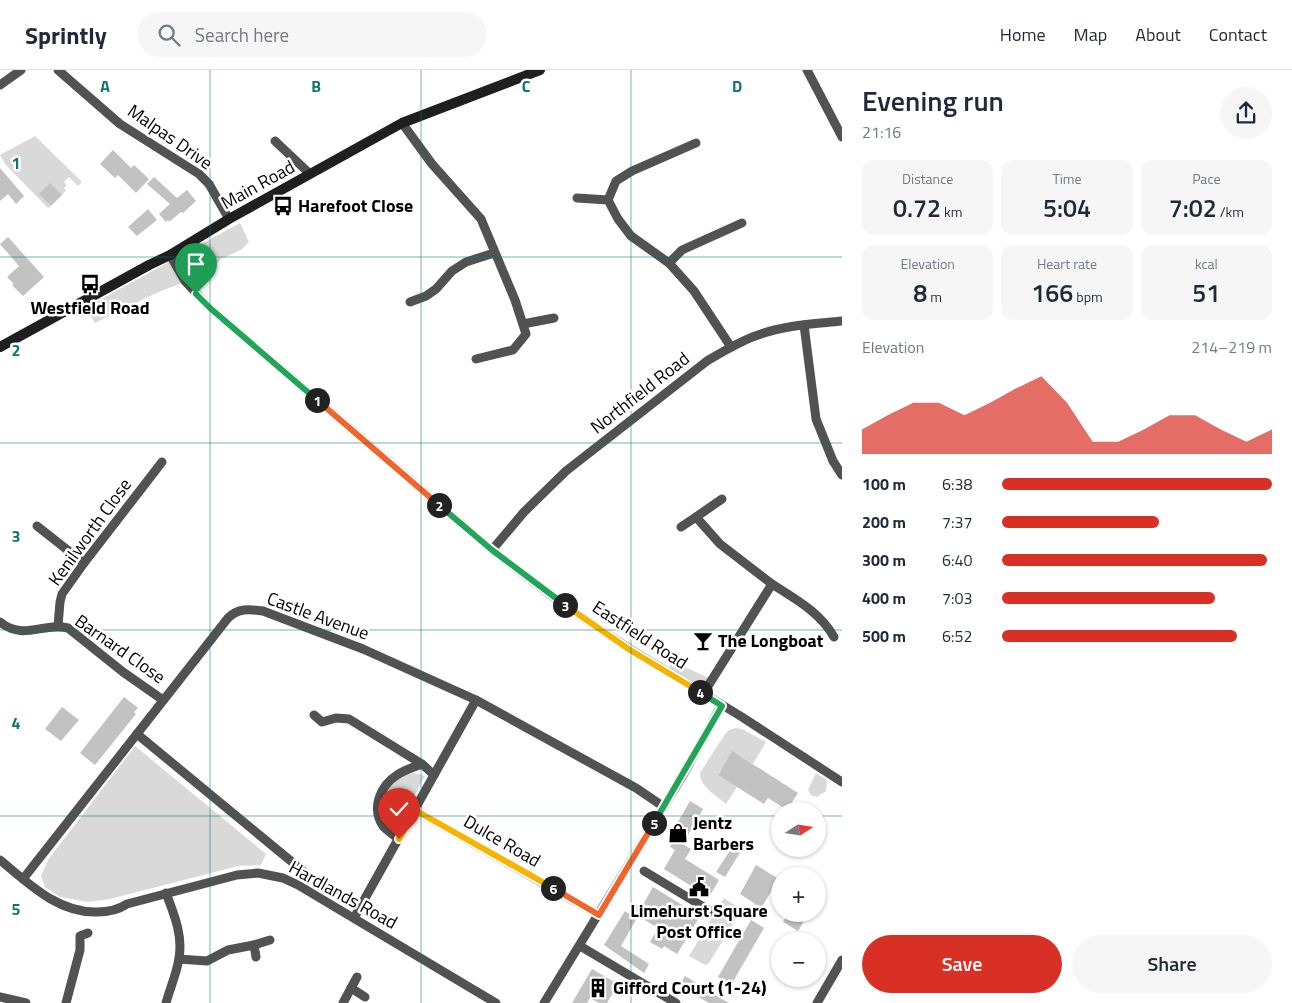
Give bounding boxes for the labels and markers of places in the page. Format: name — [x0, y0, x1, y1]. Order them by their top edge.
place label: Harefoot Close — [298, 192, 413, 219]
bus stop icon: Harefoot Close — [272, 195, 294, 217]
pin — [175, 243, 217, 294]
bus stop icon: Westfield Road — [79, 273, 101, 295]
place label: Westfield Road — [30, 294, 150, 321]
pin: 1 — [304, 388, 330, 412]
pin: 2 — [426, 492, 452, 518]
pin: 3 — [552, 592, 578, 618]
place label: The Longboat — [718, 627, 824, 654]
bar icon: The Longboat — [692, 630, 714, 652]
pin: 4 — [688, 680, 712, 704]
pin — [378, 788, 420, 839]
place label: Jentz Barbers — [693, 809, 754, 857]
pin: 5 — [642, 810, 666, 836]
shop icon: Jentz Barbers — [667, 822, 689, 844]
pin: 6 — [540, 876, 566, 900]
public building icon: Limehurst Square Post Office — [688, 876, 710, 898]
place label: Limehurst Square Post Office — [630, 897, 768, 945]
place label: Gifford Court (1-24) — [613, 974, 767, 1001]
building icon: Gifford Court (1-24) — [587, 977, 609, 999]

